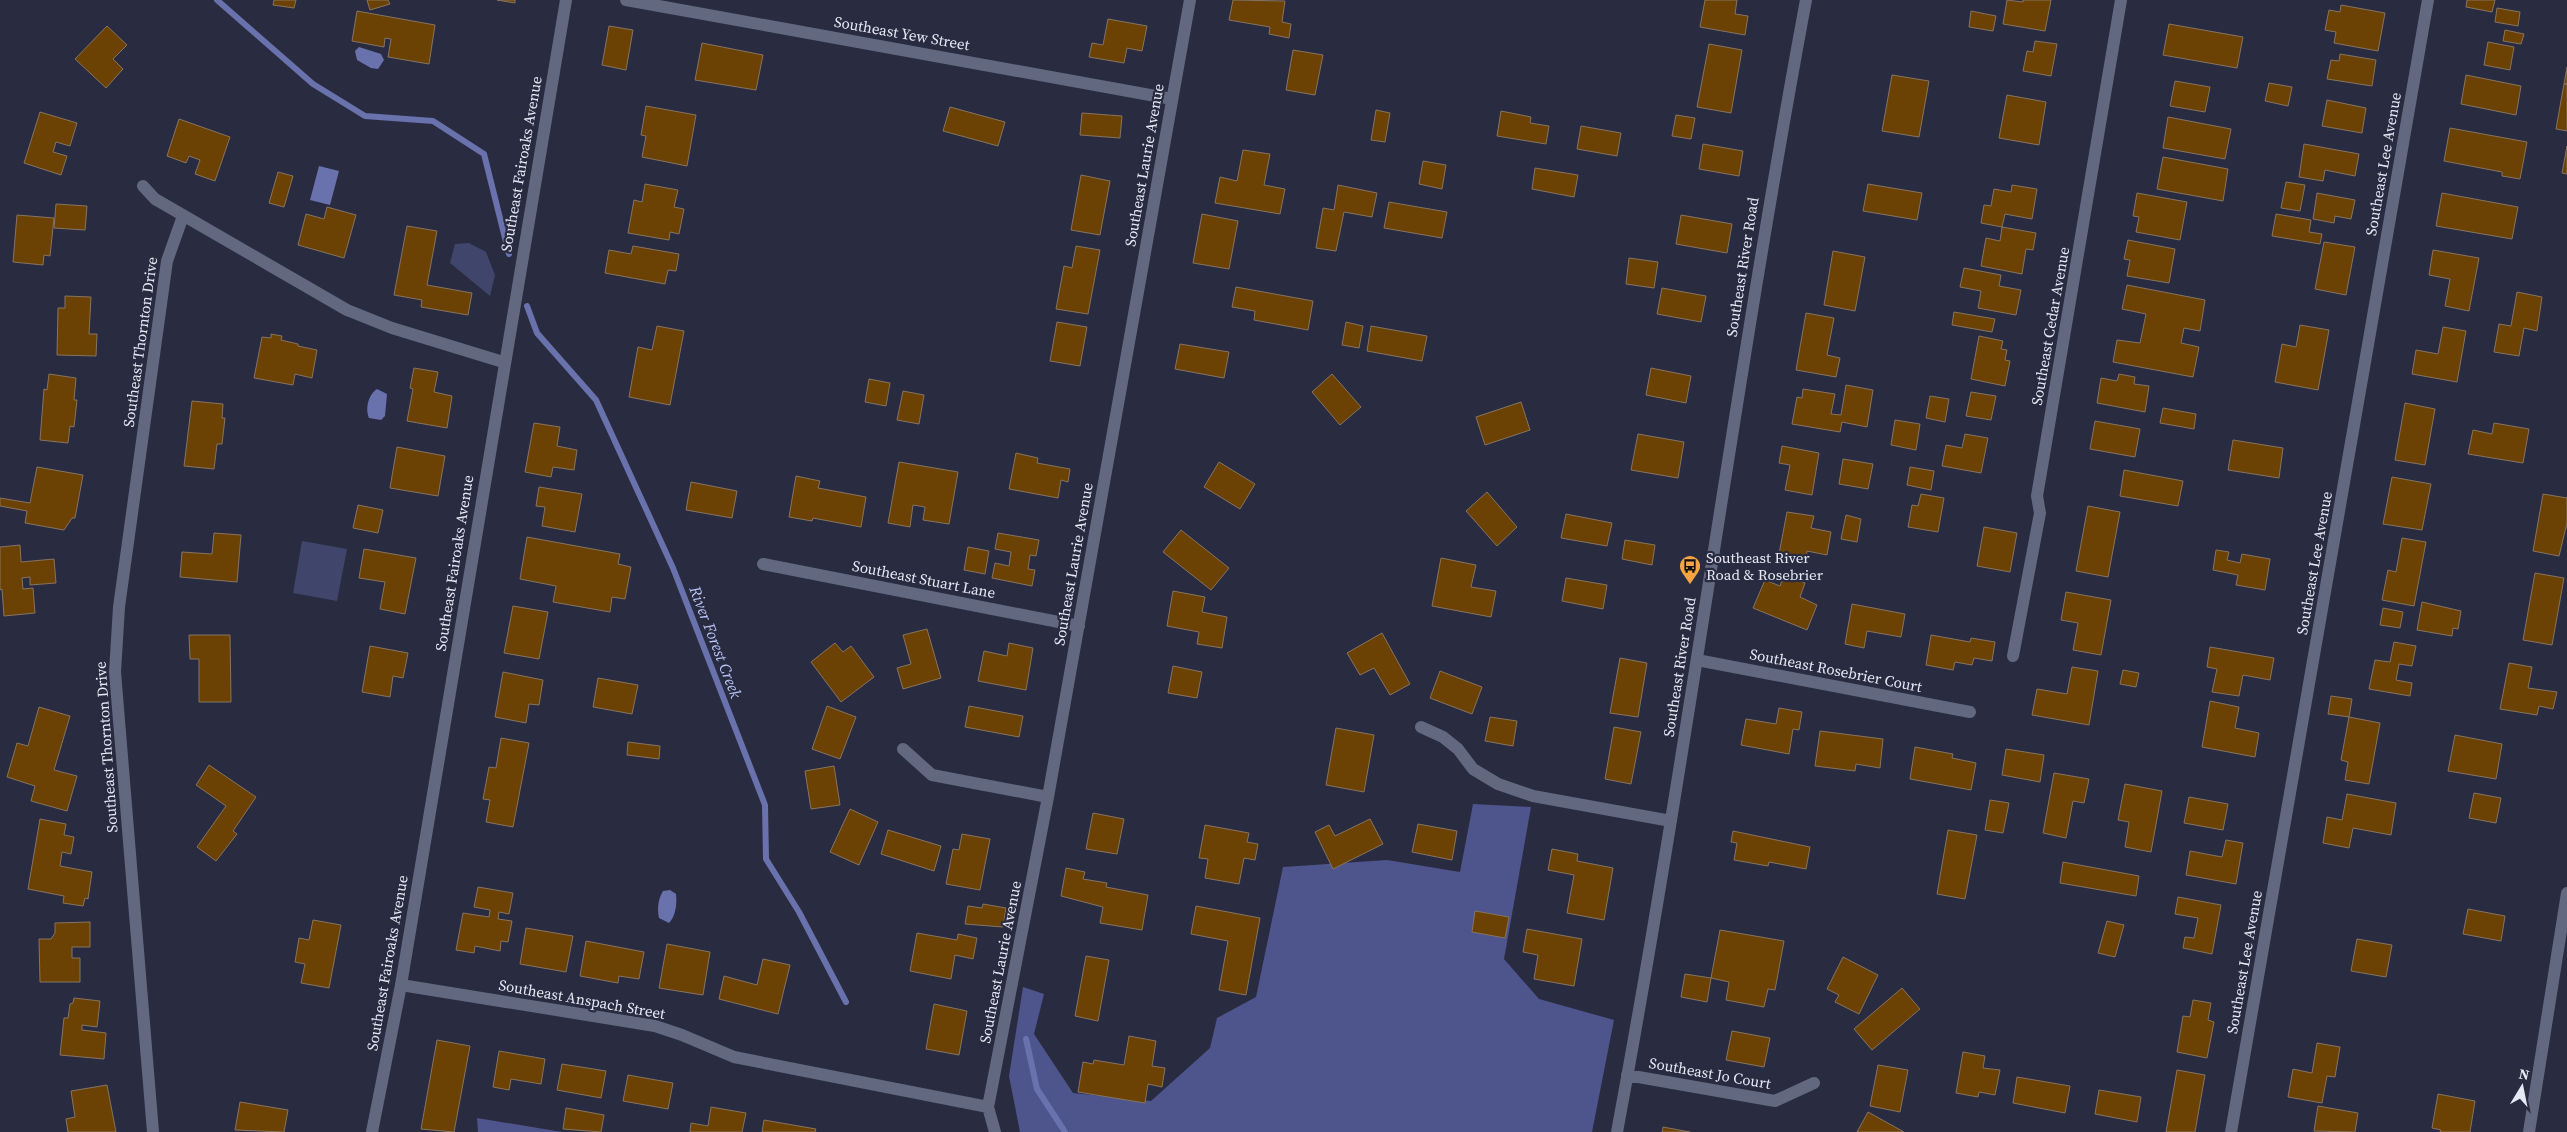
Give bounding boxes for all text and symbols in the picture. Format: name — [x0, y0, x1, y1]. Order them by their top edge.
street label: Southeast Yew Street — [833, 11, 972, 55]
street label: Southeast Fairoaks Avenue — [495, 74, 547, 253]
street label: Southeast Laurie Avenue — [1119, 82, 1169, 248]
street label: Southeast Lee Avenue — [2360, 90, 2406, 237]
street label: Southeast River Road — [1721, 195, 1763, 338]
street label: Southeast Cedar Avenue — [2026, 245, 2074, 407]
street label: Southeast Thornton Drive — [118, 255, 162, 428]
street label: Southeast Fairoaks Avenue — [430, 473, 478, 653]
street label: Southeast Laurie Avenue — [1048, 481, 1098, 647]
street label: Southeast Lee Avenue — [2291, 489, 2337, 636]
place label: Southeast River Road & Rosebrier — [1706, 547, 1824, 585]
bus stop icon: Southeast River Road & Rosebrier — [1678, 554, 1702, 585]
street label: Southeast Stuart Lane — [851, 555, 998, 603]
water label: River Forest Creek — [684, 582, 748, 702]
street label: Southeast River Road — [1658, 595, 1700, 738]
street label: Southeast Rosebrier Court — [1748, 643, 1924, 697]
street label: Southeast Thornton Drive — [90, 660, 122, 833]
street label: Southeast Fairoaks Avenue — [361, 873, 413, 1052]
street label: Southeast Laurie Avenue — [974, 879, 1026, 1045]
street label: Southeast Lee Avenue — [2221, 888, 2267, 1035]
street label: Southeast Anspach Street — [497, 974, 667, 1024]
street label: Southeast Jo Court — [1647, 1052, 1773, 1094]
north arrow — [2497, 1062, 2547, 1112]
text: N — [2517, 1063, 2531, 1085]

